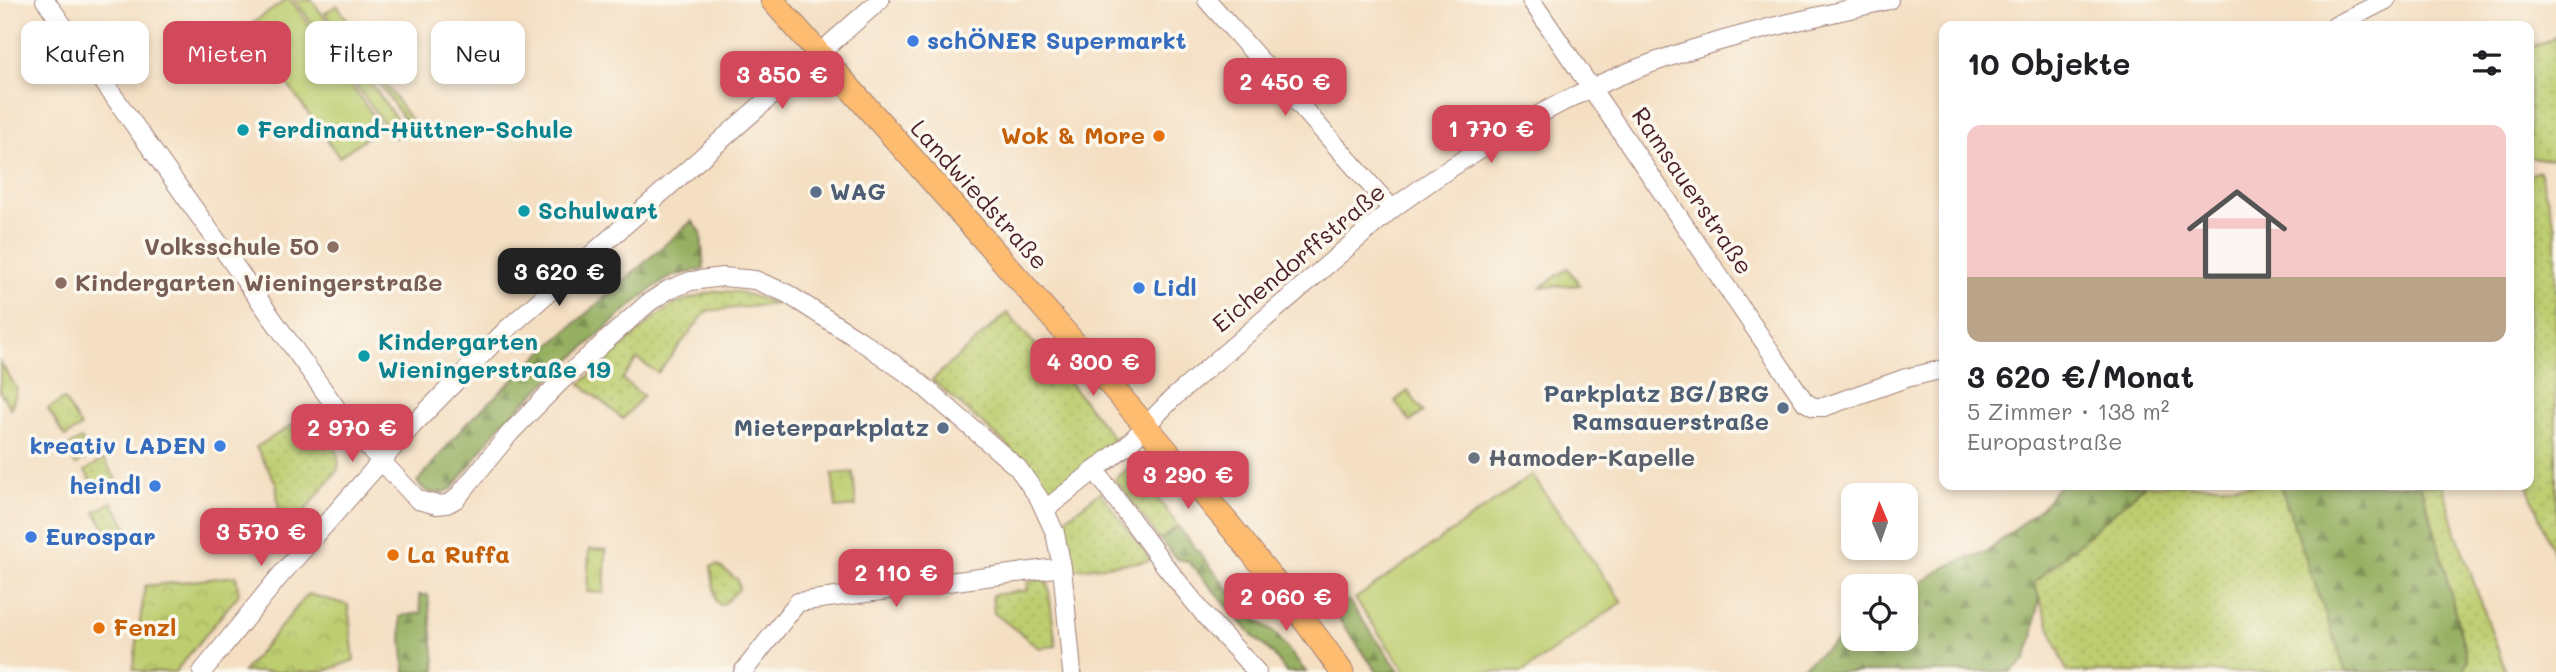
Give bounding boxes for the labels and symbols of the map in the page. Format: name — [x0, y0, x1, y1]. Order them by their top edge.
place label: schÖNER Supermarkt — [927, 24, 1186, 55]
marker: schÖNER Supermarkt — [905, 33, 921, 49]
pin: 3 850 € — [717, 52, 847, 111]
pin: 2 450 € — [1220, 58, 1350, 118]
street label: Ramsauerstraße — [1626, 100, 1761, 280]
pin: 1 770 € — [1426, 106, 1556, 165]
street label: Landwiedstraße — [905, 112, 1056, 276]
place label: Ferdinand-Hüttner-Schule — [257, 113, 573, 144]
place label: Wok & More — [1001, 119, 1145, 150]
marker: Ferdinand-Hüttner-Schule — [235, 122, 251, 138]
marker: Wok & More — [1151, 128, 1167, 144]
place label: WAG — [830, 175, 886, 206]
street label: Eichendorffstraße — [1205, 175, 1391, 338]
marker: WAG — [808, 184, 824, 200]
place label: Schulwart — [538, 194, 658, 225]
marker: Schulwart — [516, 203, 532, 219]
place label: Volksschule 50 — [144, 230, 319, 261]
marker: Volksschule 50 — [325, 239, 341, 255]
pin: 3 620 € — [494, 248, 624, 308]
place label: Kindergarten Wieningerstraße — [75, 266, 443, 297]
place label: Lidl — [1153, 271, 1197, 302]
marker: Kindergarten Wieningerstraße — [53, 275, 69, 291]
marker: Lidl — [1131, 280, 1147, 296]
place label: Kindergarten Wieningerstraße 19 — [378, 325, 611, 384]
pin: 4 300 € — [1028, 338, 1158, 398]
marker: Kindergarten Wieningerstraße 19 — [356, 348, 372, 364]
place label: Parkplatz BG/BRG Ramsauerstraße — [1543, 377, 1769, 436]
marker: Parkplatz BG/BRG Ramsauerstraße — [1775, 400, 1791, 416]
pin: 2 970 € — [287, 405, 417, 464]
place label: Mieterparkplatz — [734, 411, 929, 442]
marker: Mieterparkplatz — [935, 420, 951, 436]
place label: kreativ LADEN — [30, 429, 206, 460]
marker: kreativ LADEN — [212, 438, 228, 454]
place label: Hamoder-Kapelle — [1488, 441, 1695, 472]
marker: Hamoder-Kapelle — [1466, 450, 1482, 466]
pin: 3 290 € — [1123, 452, 1253, 511]
place label: heindl — [69, 469, 141, 500]
marker: heindl — [147, 478, 163, 494]
north arrow — [1841, 483, 1918, 560]
pin: 3 570 € — [196, 508, 326, 568]
place label: Eurospar — [45, 520, 156, 551]
marker: Eurospar — [23, 529, 39, 545]
place label: La Ruffa — [407, 538, 510, 569]
marker: La Ruffa — [385, 547, 401, 563]
pin: 2 110 € — [831, 550, 961, 609]
pin: 2 060 € — [1221, 574, 1351, 633]
place label: Fenzl — [113, 611, 177, 642]
marker: Fenzl — [91, 620, 107, 636]

